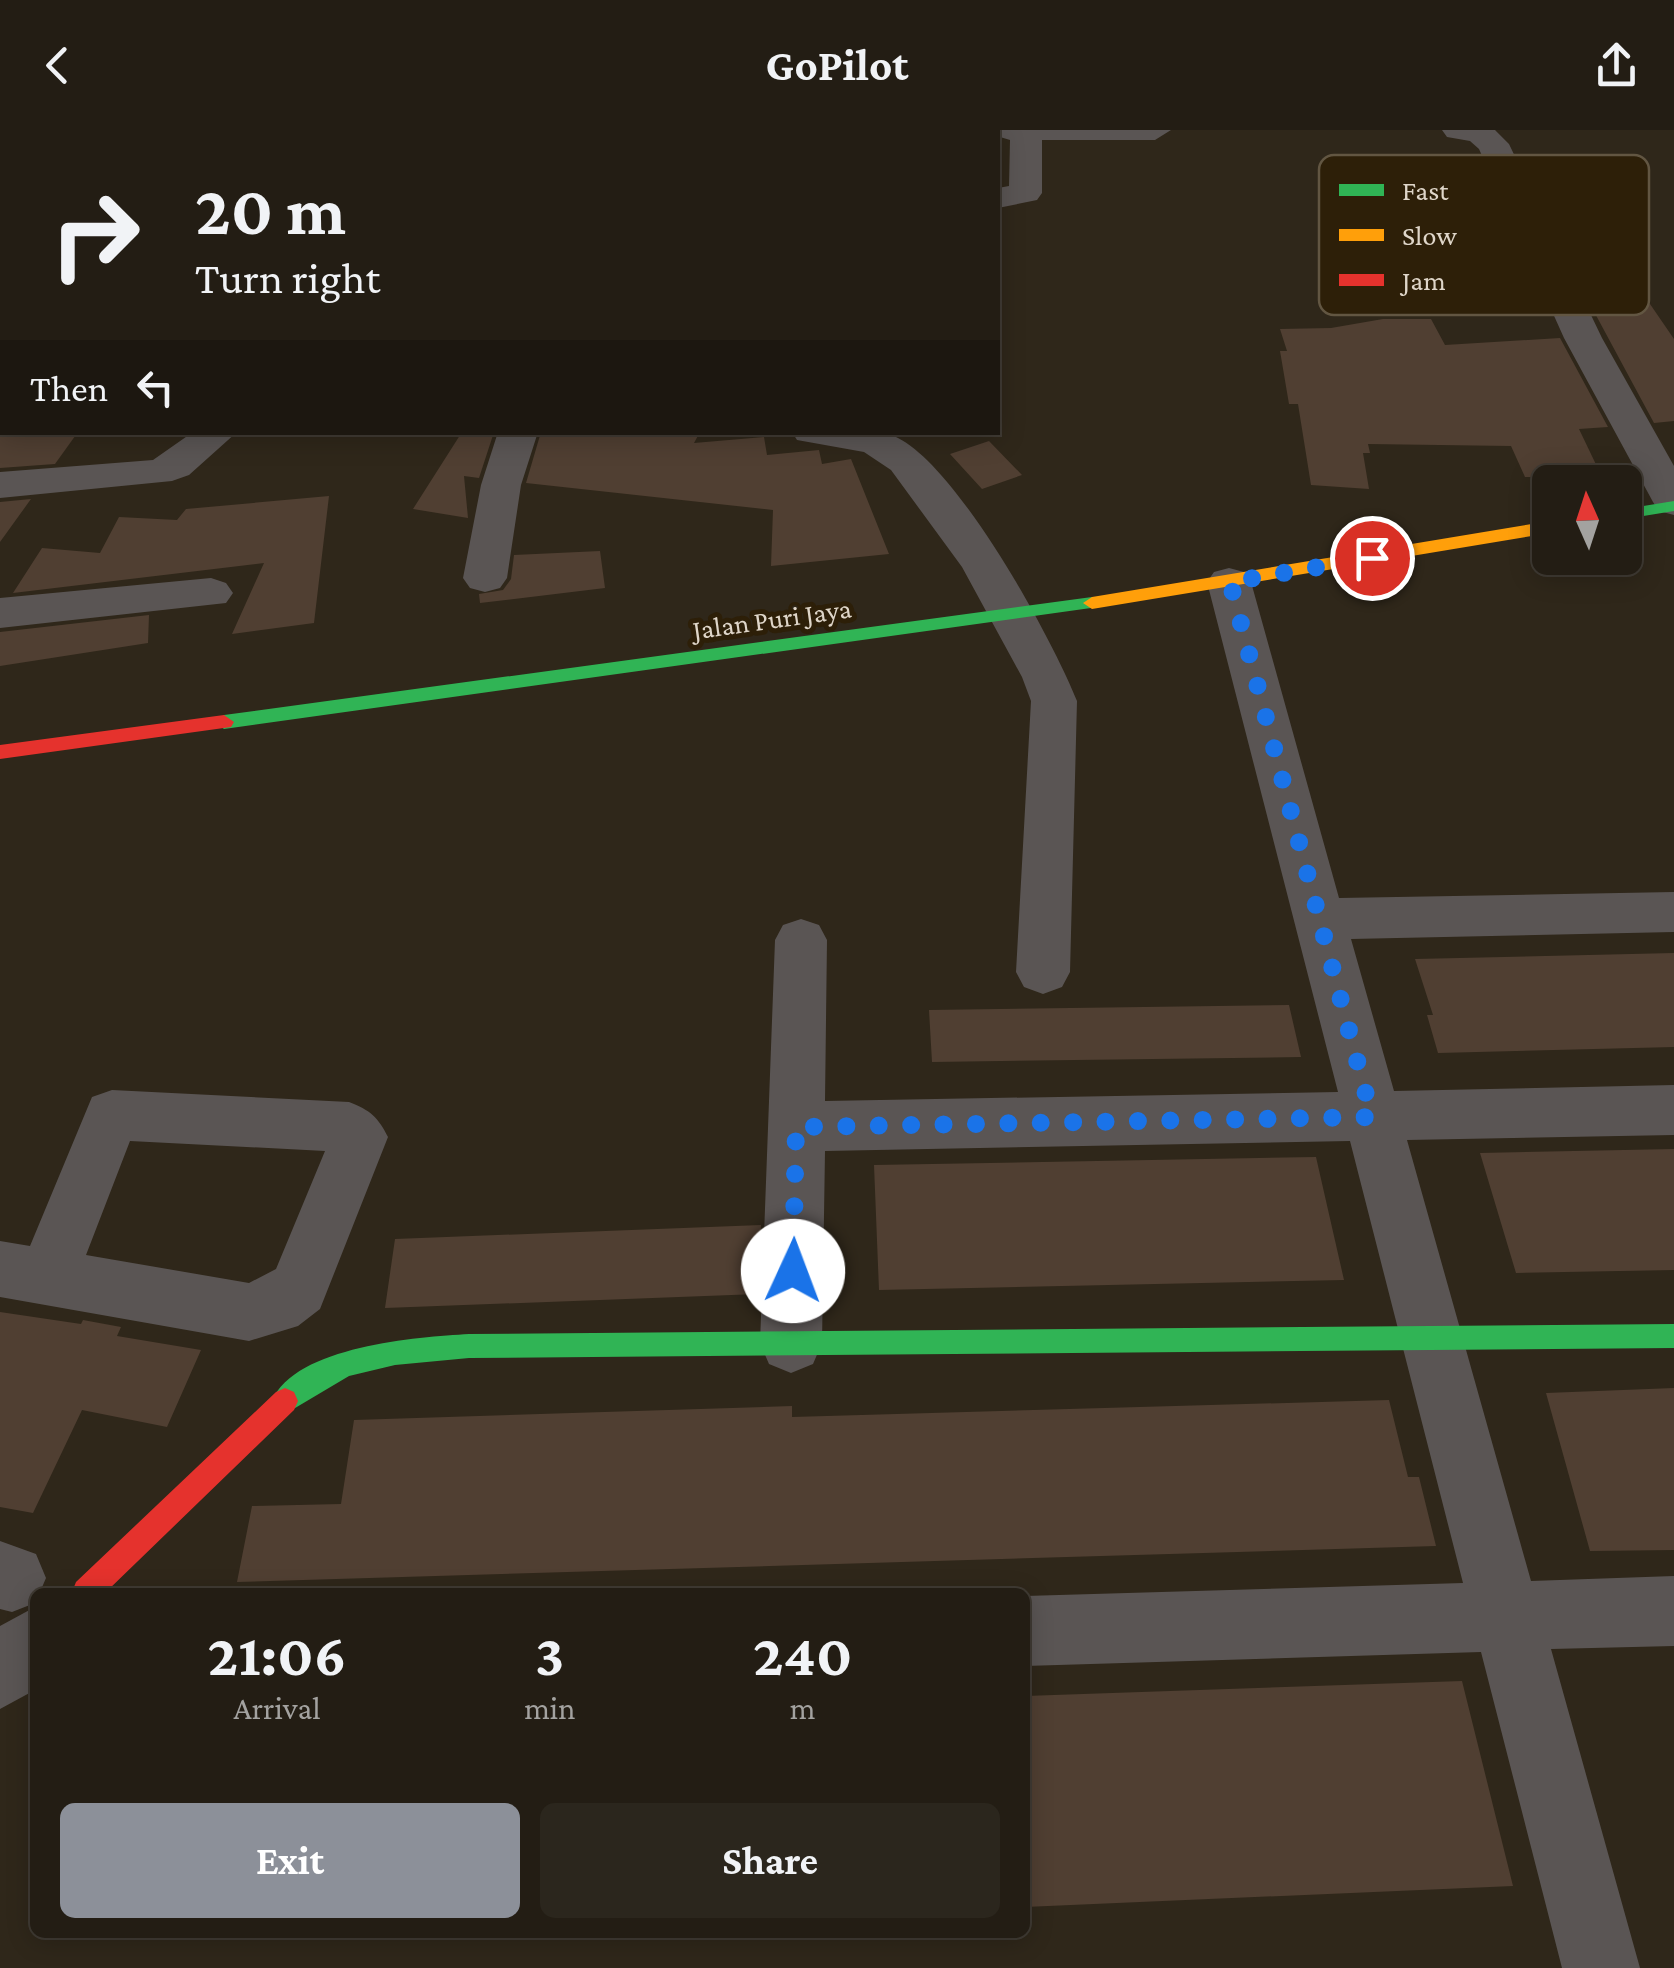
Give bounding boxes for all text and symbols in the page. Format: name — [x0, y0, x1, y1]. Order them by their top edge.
icon: back — [30, 38, 85, 93]
icon: share — [1589, 38, 1644, 93]
text: GoPilot — [765, 40, 909, 90]
legend — [1319, 155, 1649, 315]
icon: right — [30, 170, 160, 300]
text: 20 m — [195, 171, 346, 249]
text: Fast — [1402, 175, 1449, 206]
text: Slow — [1402, 220, 1457, 251]
text: Turn right — [195, 253, 380, 303]
text: Jam — [1399, 265, 1446, 296]
icon: left — [128, 360, 183, 415]
text: Then — [30, 367, 108, 409]
north arrow — [1532, 465, 1642, 575]
map controls — [1532, 465, 1642, 575]
pin — [1330, 516, 1415, 601]
icon: arrive — [1345, 531, 1400, 586]
street label: Jalan Puri Jaya — [688, 593, 853, 646]
position arrow — [741, 1219, 845, 1323]
text: 21:06 — [208, 1621, 347, 1688]
text: 3 — [535, 1621, 564, 1688]
text: 240 — [753, 1621, 852, 1688]
text: Arrival — [234, 1690, 321, 1726]
text: min — [524, 1690, 575, 1726]
text: m — [790, 1690, 816, 1726]
button: Exit — [60, 1803, 520, 1918]
button: Share — [540, 1803, 1000, 1918]

